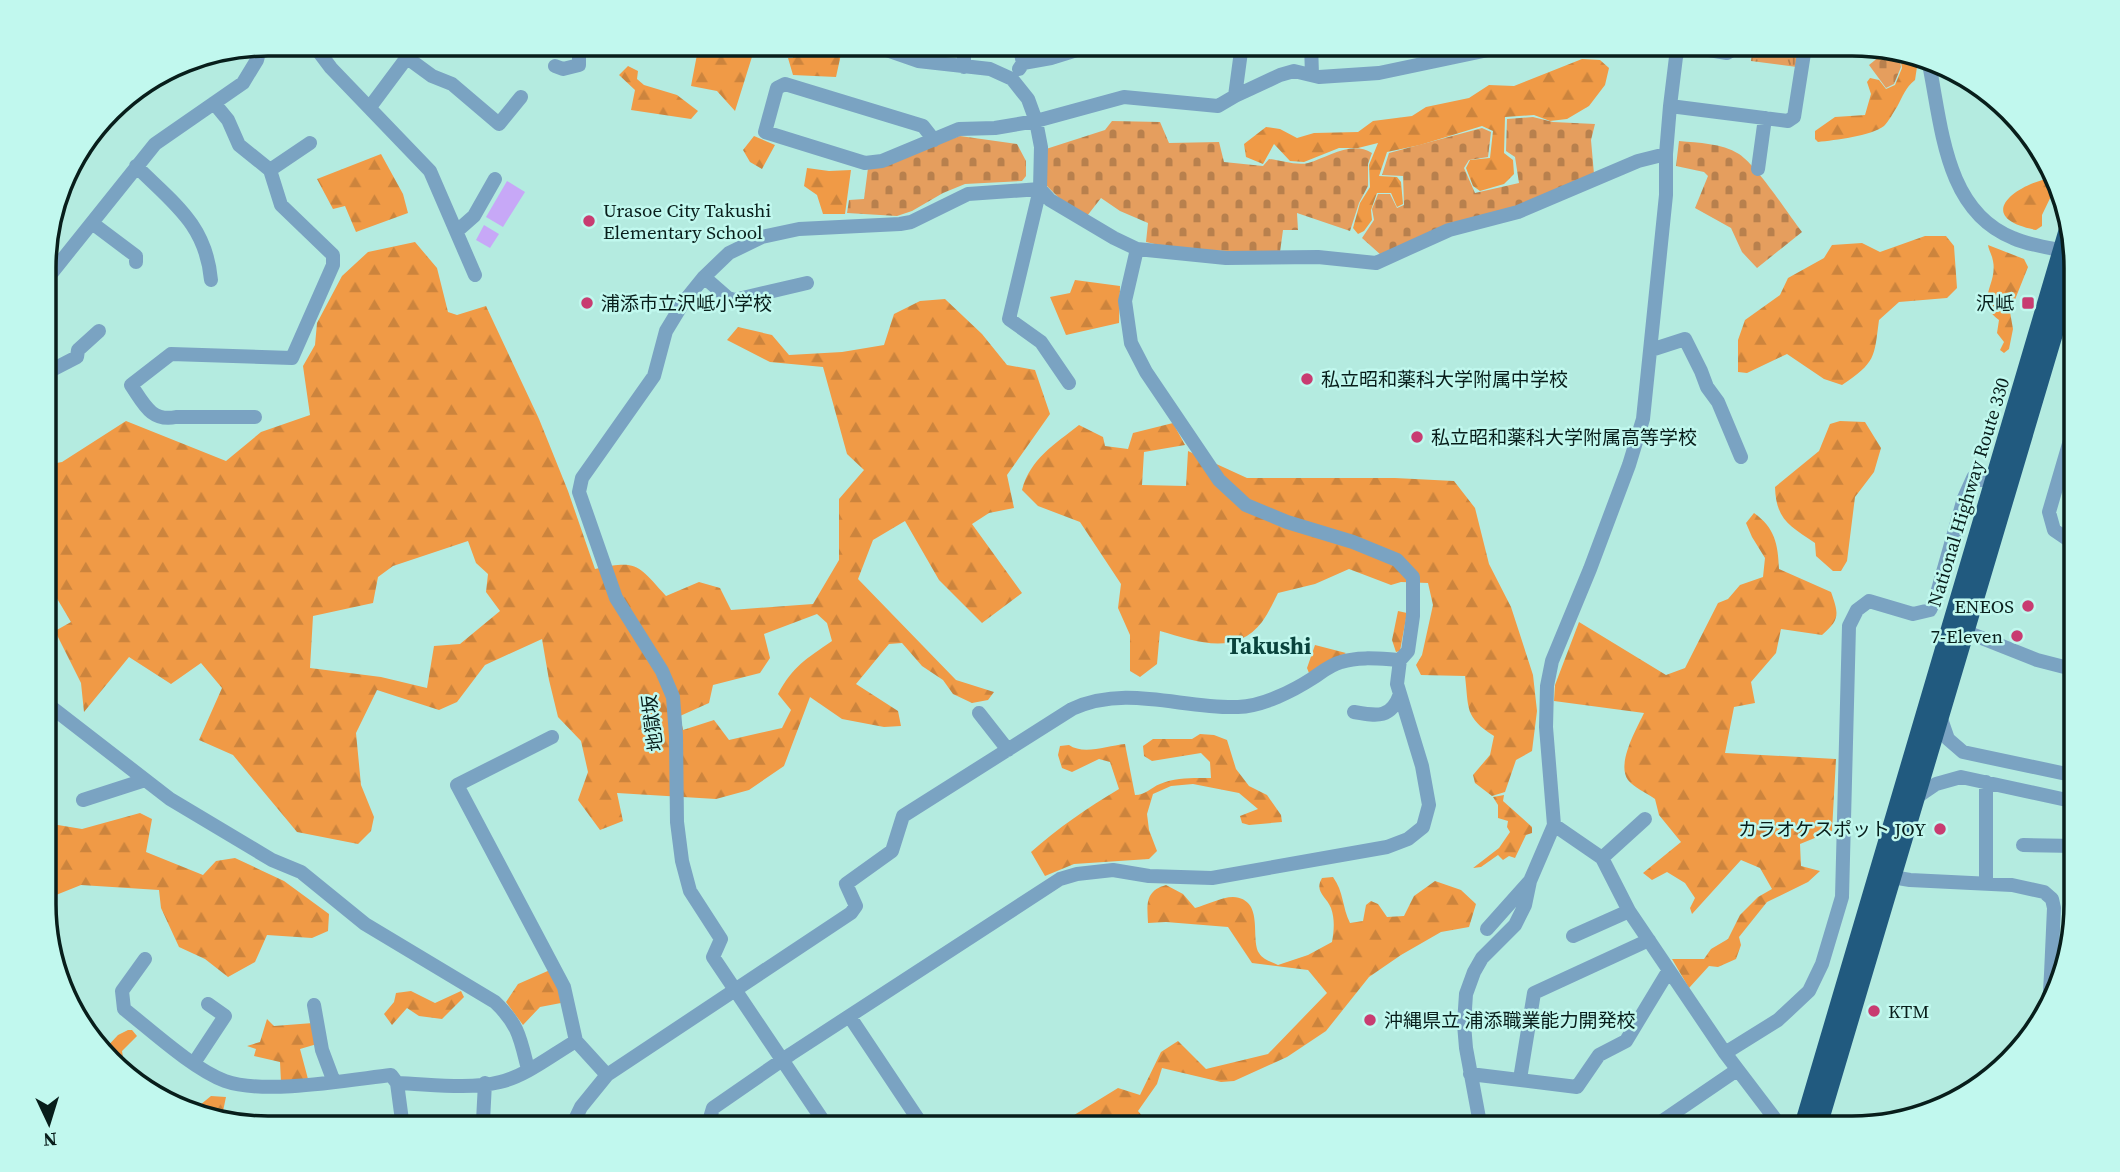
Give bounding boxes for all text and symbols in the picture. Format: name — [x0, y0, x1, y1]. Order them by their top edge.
place label: Urasoe City Takushi Elementary School — [603, 197, 771, 245]
marker: Urasoe City Takushi Elementary School — [581, 213, 597, 229]
place label: 浦添市立沢岻小学校 — [601, 290, 772, 316]
place label: 沢岻 — [1976, 290, 2014, 316]
marker: 浦添市立沢岻小学校 — [579, 295, 595, 311]
marker: 沢岻 — [2020, 295, 2036, 311]
place label: 私立昭和薬科大学附属中学校 — [1321, 366, 1568, 392]
marker: 私立昭和薬科大学附属中学校 — [1299, 371, 1315, 387]
street label: National Highway Route 330 — [1921, 374, 2015, 610]
place label: 私立昭和薬科大学附属高等学校 — [1431, 424, 1697, 450]
marker: 私立昭和薬科大学附属高等学校 — [1409, 429, 1425, 445]
place label: ENEOS — [1954, 593, 2014, 619]
marker: ENEOS — [2020, 598, 2036, 614]
place label: 7-Eleven — [1931, 623, 2003, 649]
marker: 7-Eleven — [2009, 628, 2025, 644]
district label: Takushi — [1227, 630, 1311, 662]
street label: 地獄坂 — [636, 693, 668, 753]
place label: カラオケスポット JOY — [1738, 816, 1926, 842]
marker: カラオケスポット JOY — [1932, 821, 1948, 837]
place label: KTM — [1888, 998, 1929, 1024]
marker: KTM — [1866, 1003, 1882, 1019]
place label: 沖縄県立 浦添職業能力開発校 — [1384, 1007, 1635, 1033]
marker: 沖縄県立 浦添職業能力開発校 — [1362, 1012, 1378, 1028]
north arrow — [14, 1088, 84, 1158]
text: N — [42, 1127, 58, 1153]

